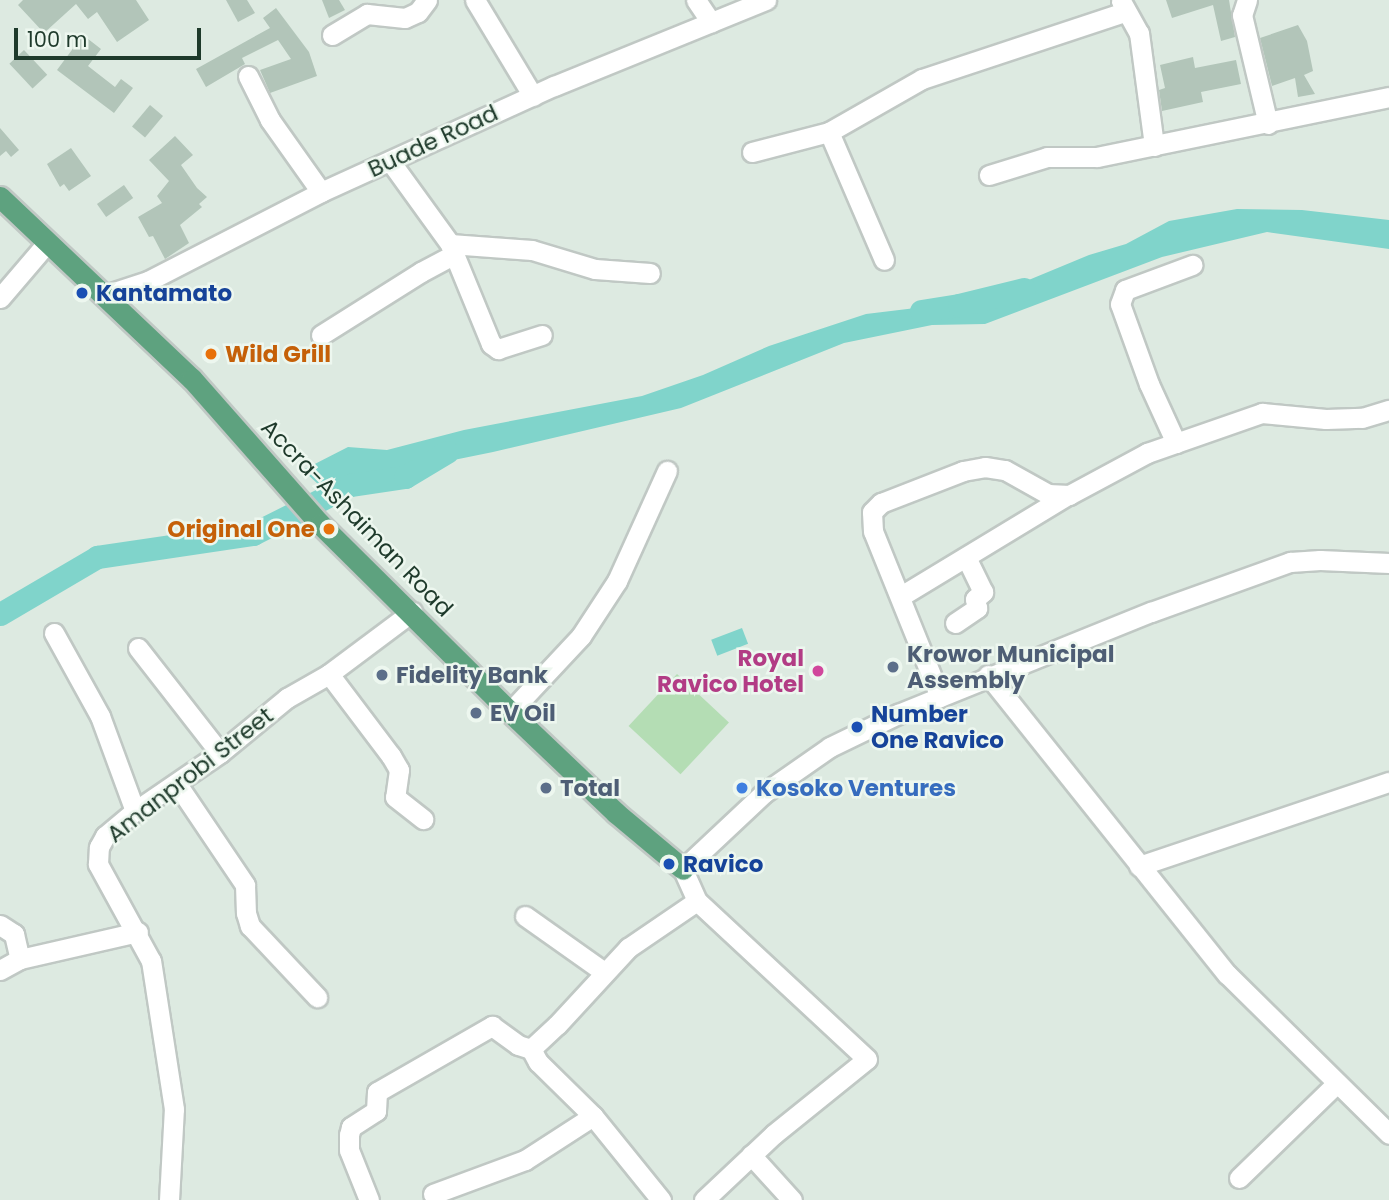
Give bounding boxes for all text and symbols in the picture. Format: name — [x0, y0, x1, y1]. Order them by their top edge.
scale bar — [18, 14, 205, 58]
text: 100 m — [27, 25, 87, 54]
street label: Buade Road — [364, 99, 502, 183]
place label: Kantamato — [96, 279, 232, 307]
marker: Kantamato — [74, 285, 90, 301]
place label: Wild Grill — [225, 340, 331, 368]
marker: Wild Grill — [203, 346, 219, 362]
street label: Accra-Ashaiman Road — [256, 414, 458, 622]
place label: Original One — [167, 515, 315, 543]
marker: Original One — [321, 521, 337, 537]
place label: Krowor Municipal Assembly — [907, 640, 1114, 694]
place label: Royal Ravico Hotel — [657, 644, 804, 698]
marker: Krowor Municipal Assembly — [885, 659, 901, 675]
place label: Fidelity Bank — [396, 661, 548, 689]
marker: Royal Ravico Hotel — [810, 663, 826, 679]
marker: Fidelity Bank — [374, 667, 390, 683]
place label: EV Oil — [490, 699, 556, 727]
place label: Number One Ravico — [871, 700, 1004, 754]
street label: Amanprobi Street — [102, 702, 278, 848]
marker: EV Oil — [468, 705, 484, 721]
marker: Number One Ravico — [849, 719, 865, 735]
place label: Total — [560, 774, 620, 802]
place label: Kosoko Ventures — [756, 774, 956, 802]
marker: Total — [538, 780, 554, 796]
marker: Kosoko Ventures — [734, 780, 750, 796]
place label: Ravico — [683, 850, 763, 878]
marker: Ravico — [661, 856, 677, 872]

